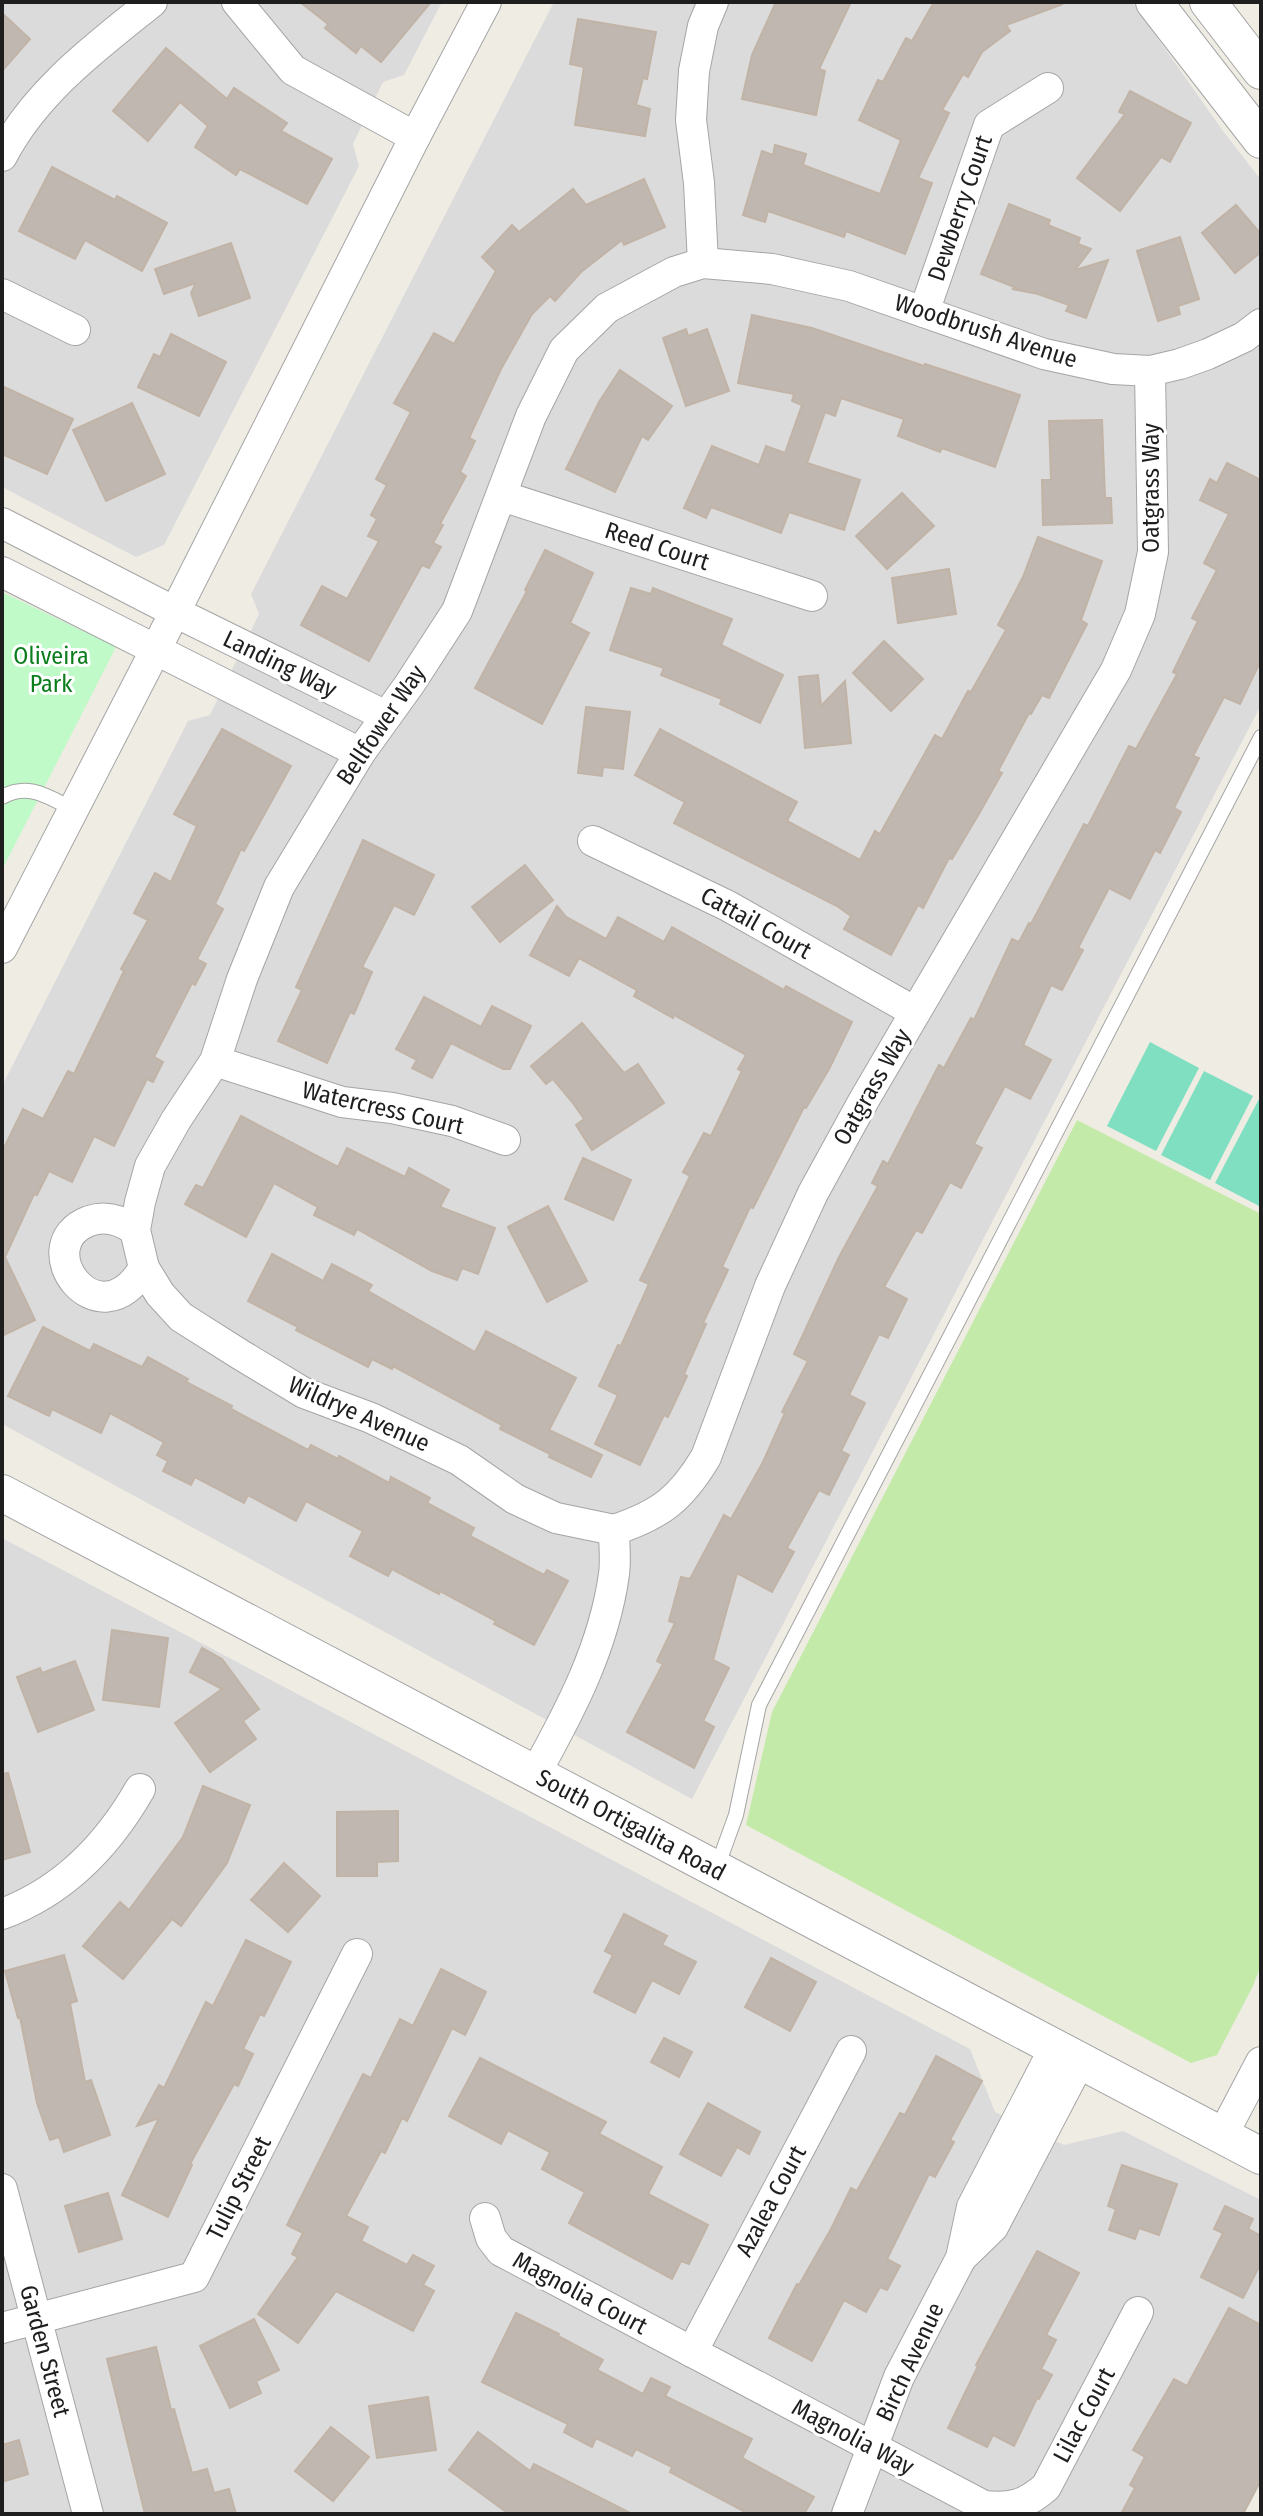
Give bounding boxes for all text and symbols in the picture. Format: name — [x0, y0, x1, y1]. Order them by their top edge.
street label: Dewberry Court — [922, 131, 998, 285]
street label: Woodbrush Avenue — [891, 288, 1081, 374]
street label: Oatgrass Way — [1137, 423, 1165, 553]
street label: Reed Court — [601, 516, 713, 576]
street label: Landing Way — [219, 625, 342, 704]
park label: Oliveira Park — [13, 642, 89, 698]
street label: Bellfower Way — [331, 660, 431, 790]
street label: Cattail Court — [696, 881, 816, 965]
street label: Oatgrass Way — [827, 1024, 917, 1150]
street label: Watercress Court — [300, 1076, 467, 1140]
street label: Wildrye Avenue — [284, 1370, 434, 1458]
street label: South Ortigalita Road — [532, 1763, 730, 1887]
street label: Tulip Street — [201, 2131, 277, 2244]
street label: Azalea Court — [730, 2141, 812, 2261]
street label: Magnolia Court — [508, 2246, 652, 2340]
street label: Garden Street — [14, 2282, 76, 2420]
street label: Birch Avenue — [870, 2298, 950, 2426]
street label: Lilac Court — [1047, 2363, 1121, 2467]
street label: Magnolia Way — [787, 2393, 919, 2481]

